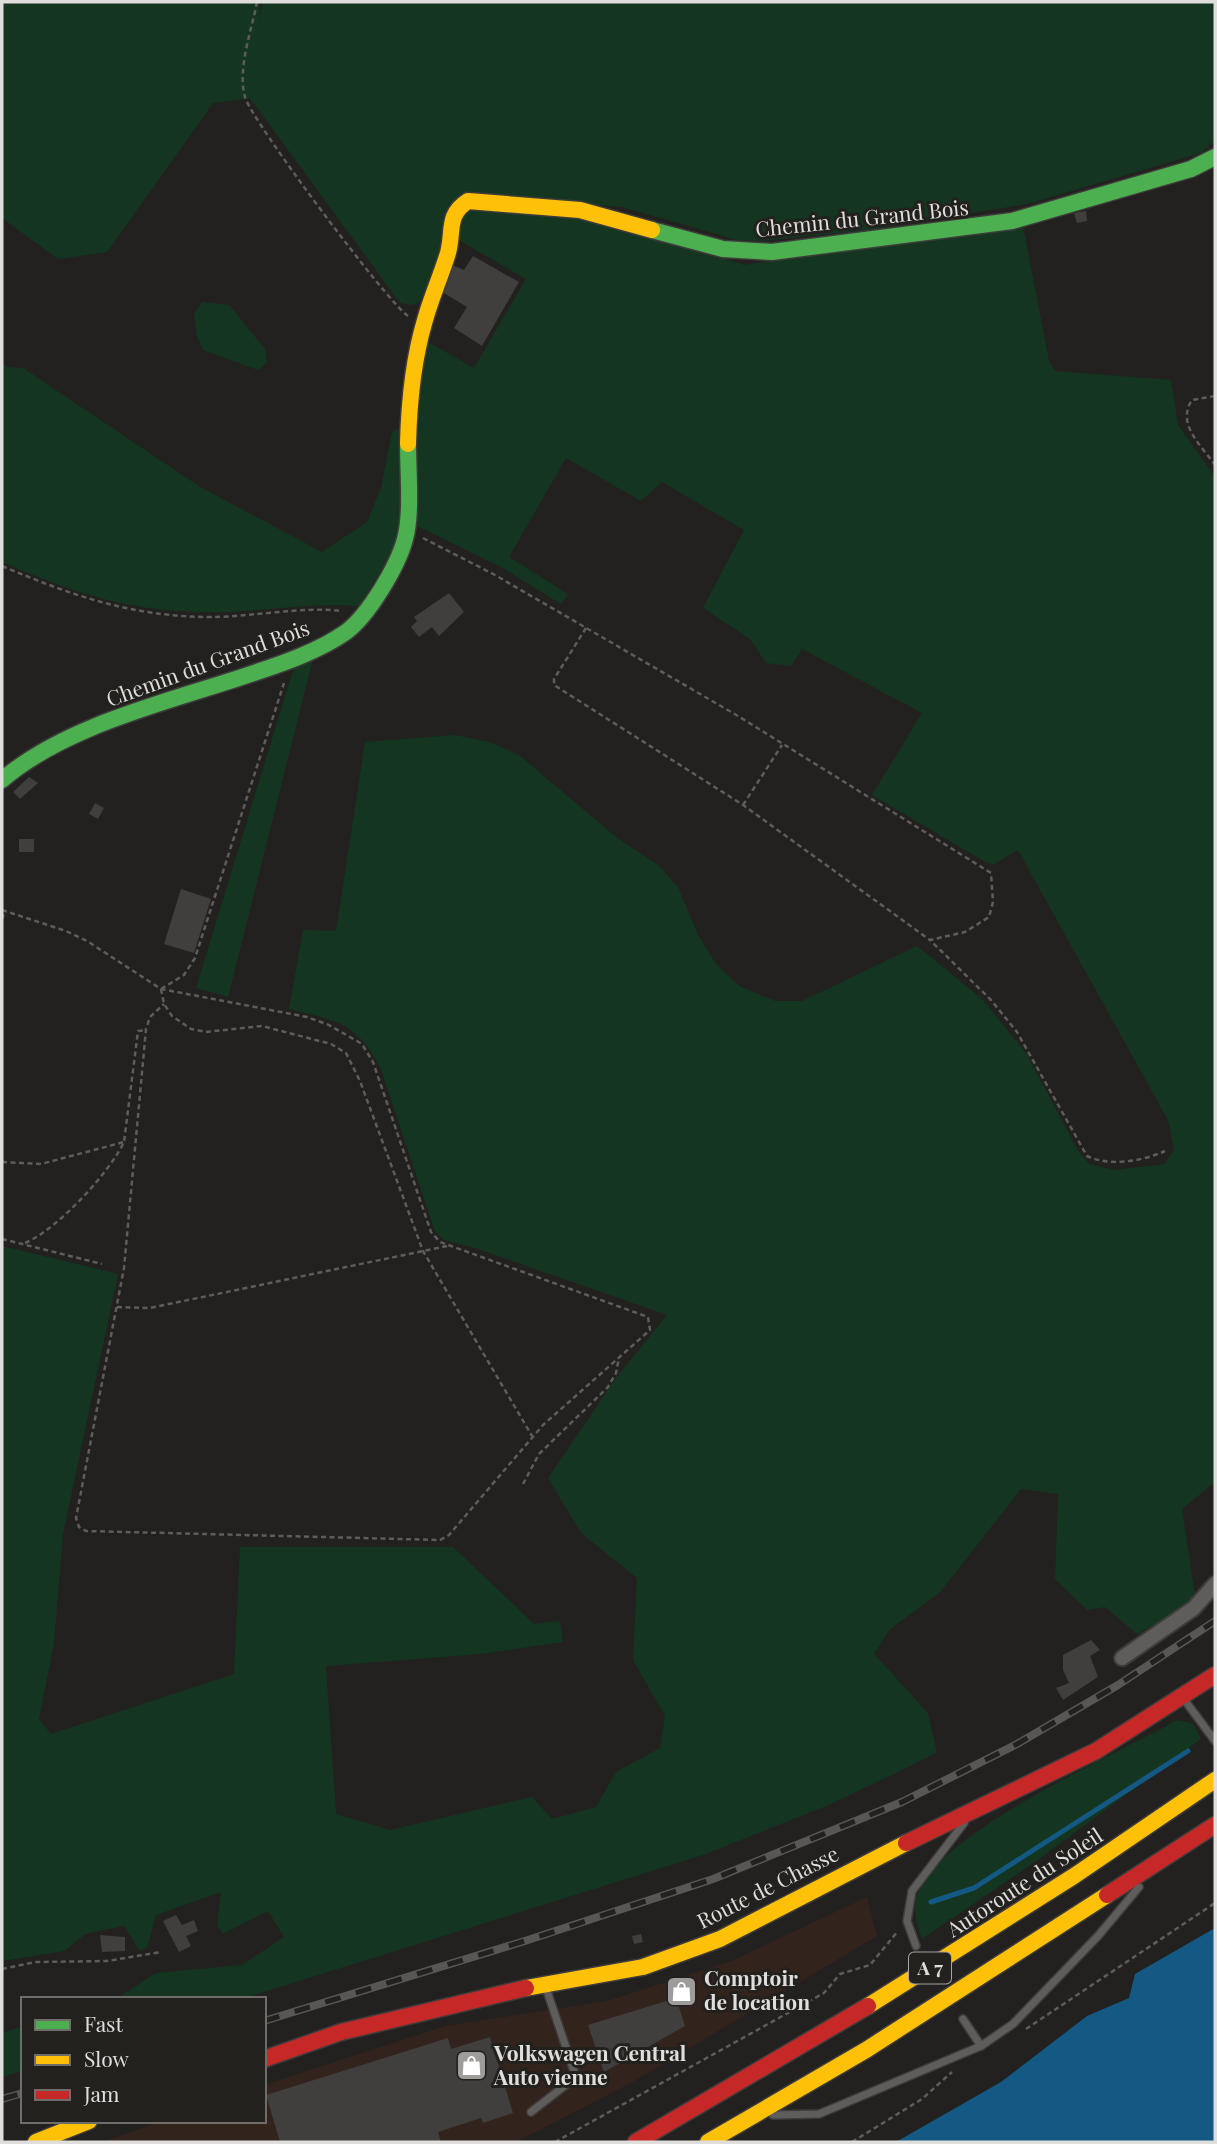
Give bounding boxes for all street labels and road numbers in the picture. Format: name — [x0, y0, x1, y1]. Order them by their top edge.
street label: Chemin du Grand Bois — [754, 192, 970, 242]
street label: Chemin du Grand Bois — [102, 612, 313, 712]
street label: Autoroute du Soleil — [940, 1820, 1107, 1943]
street label: Route de Chasse — [692, 1838, 843, 1934]
road number: A 7 — [909, 1952, 951, 1984]

